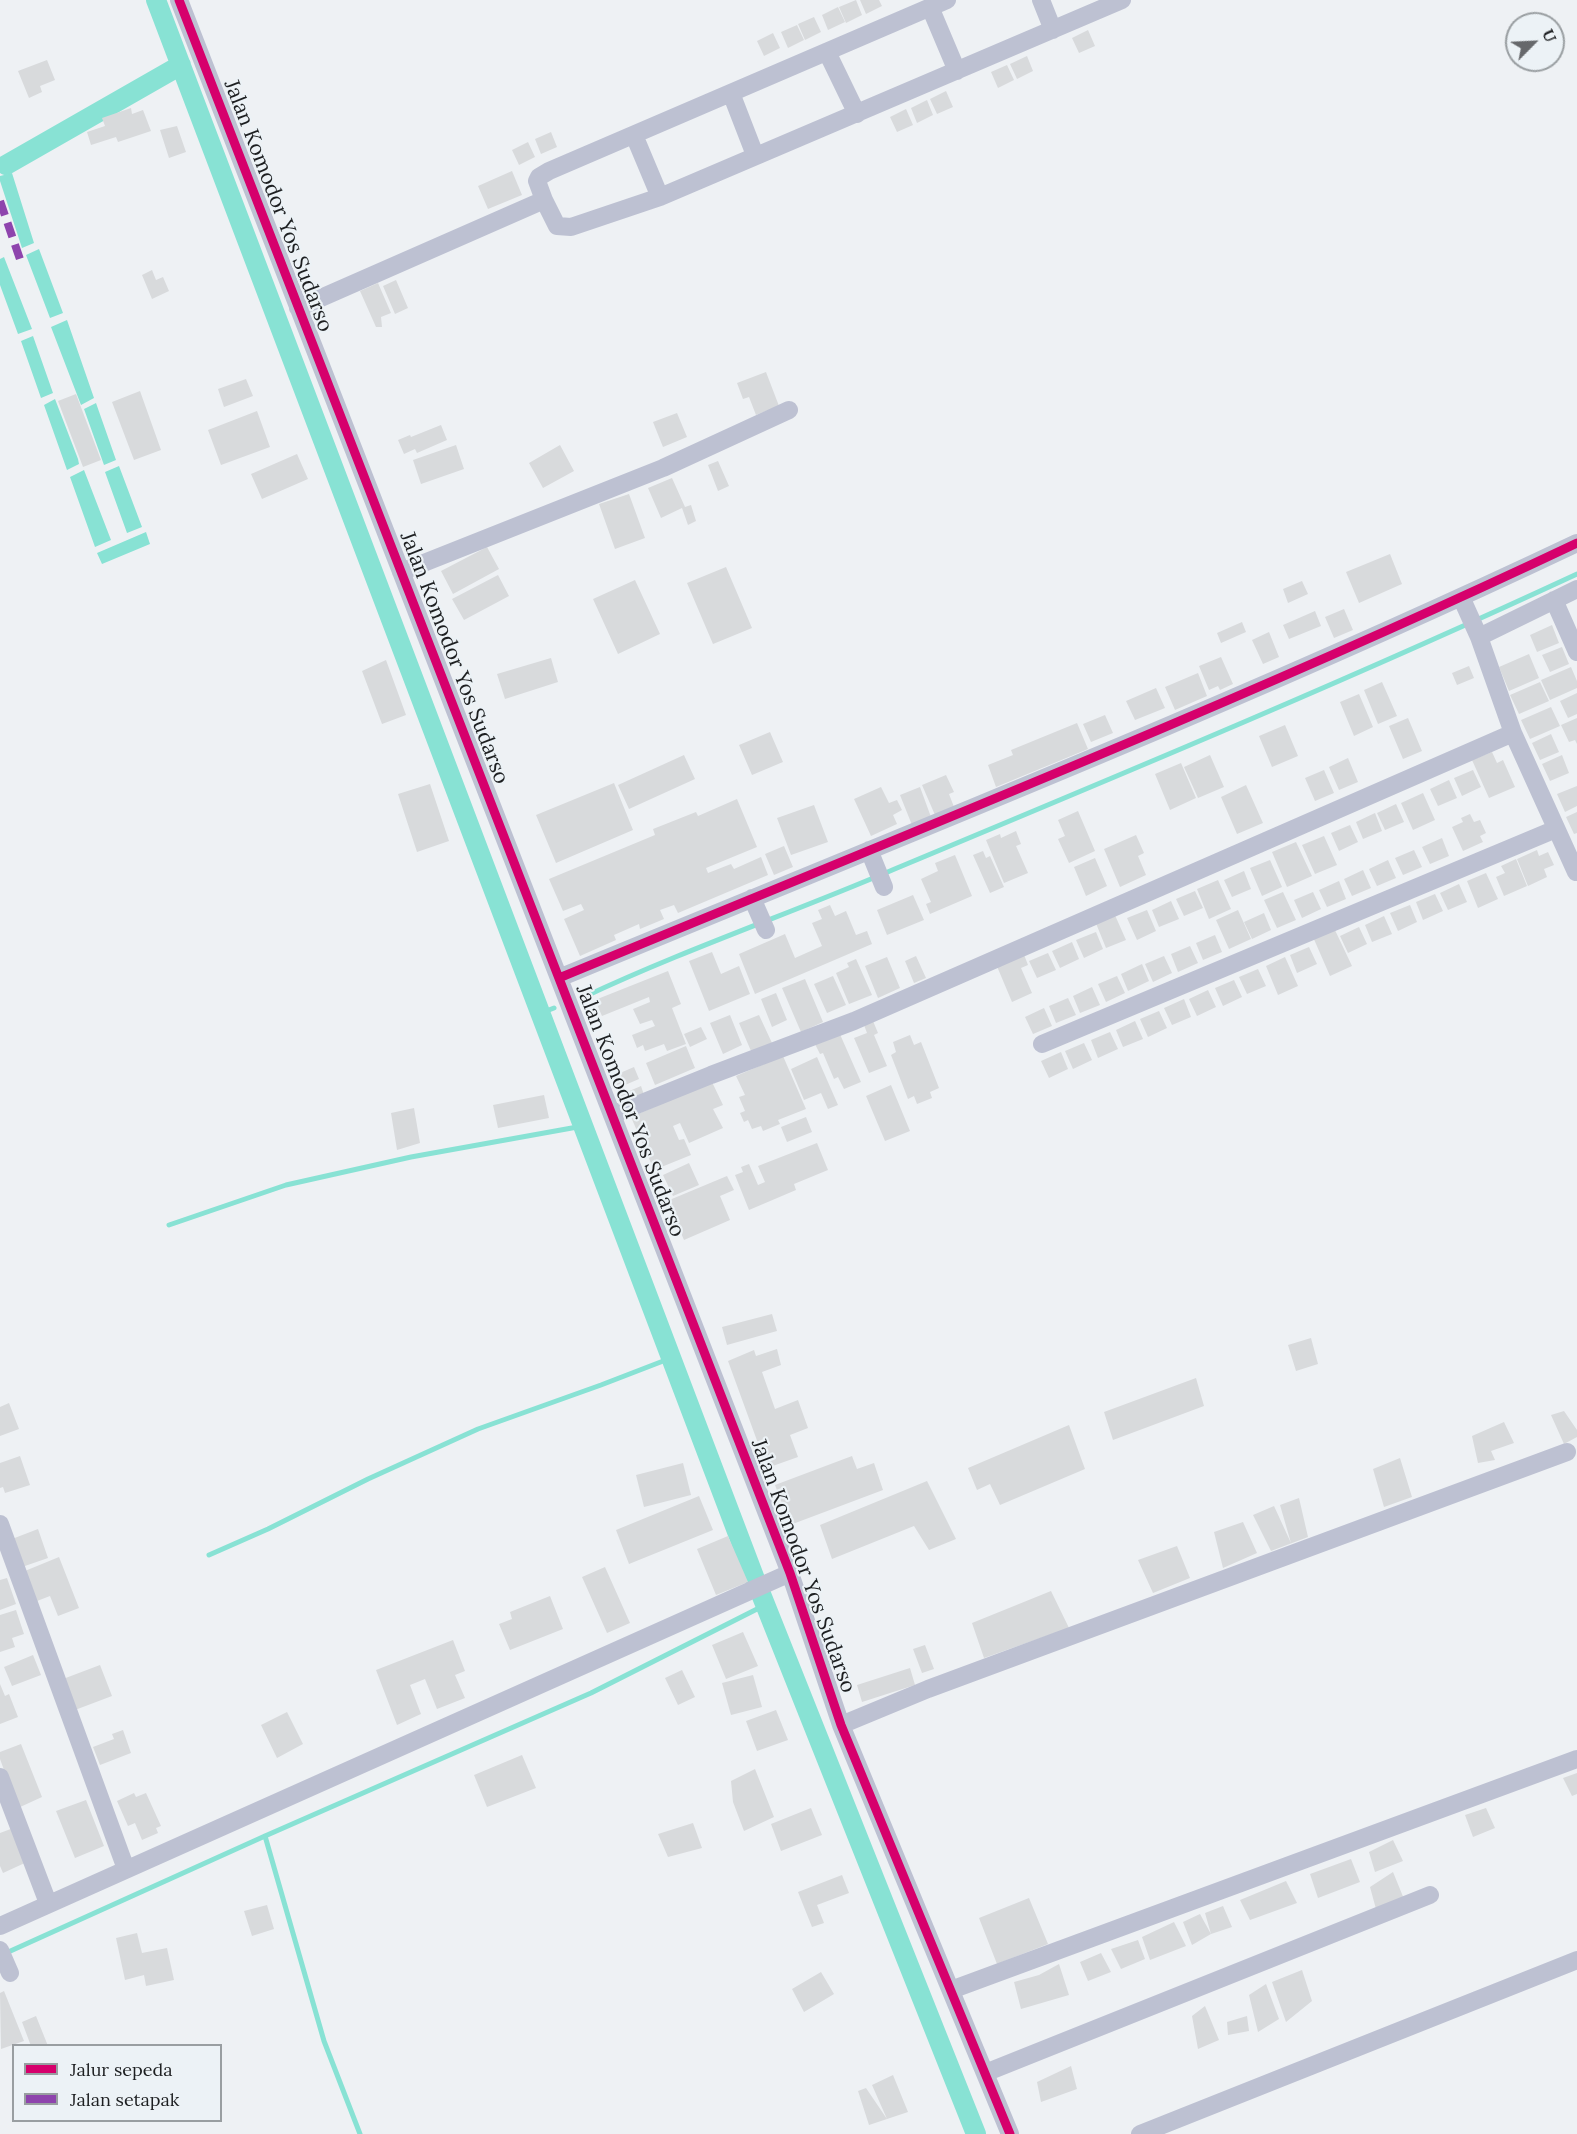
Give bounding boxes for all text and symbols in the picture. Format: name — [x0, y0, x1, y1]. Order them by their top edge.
north arrow — [1505, 12, 1565, 72]
text: U — [1538, 26, 1561, 45]
street label: Jalan Komodor Yos Sudarso — [218, 76, 338, 336]
street label: Jalan Komodor Yos Sudarso — [394, 528, 514, 788]
street label: Jalan Komodor Yos Sudarso — [570, 981, 690, 1241]
street label: Jalan Komodor Yos Sudarso — [745, 1436, 861, 1696]
legend — [12, 2044, 222, 2122]
text: Jalur sepeda — [70, 2058, 172, 2081]
text: Jalan setapak — [70, 2088, 180, 2111]

